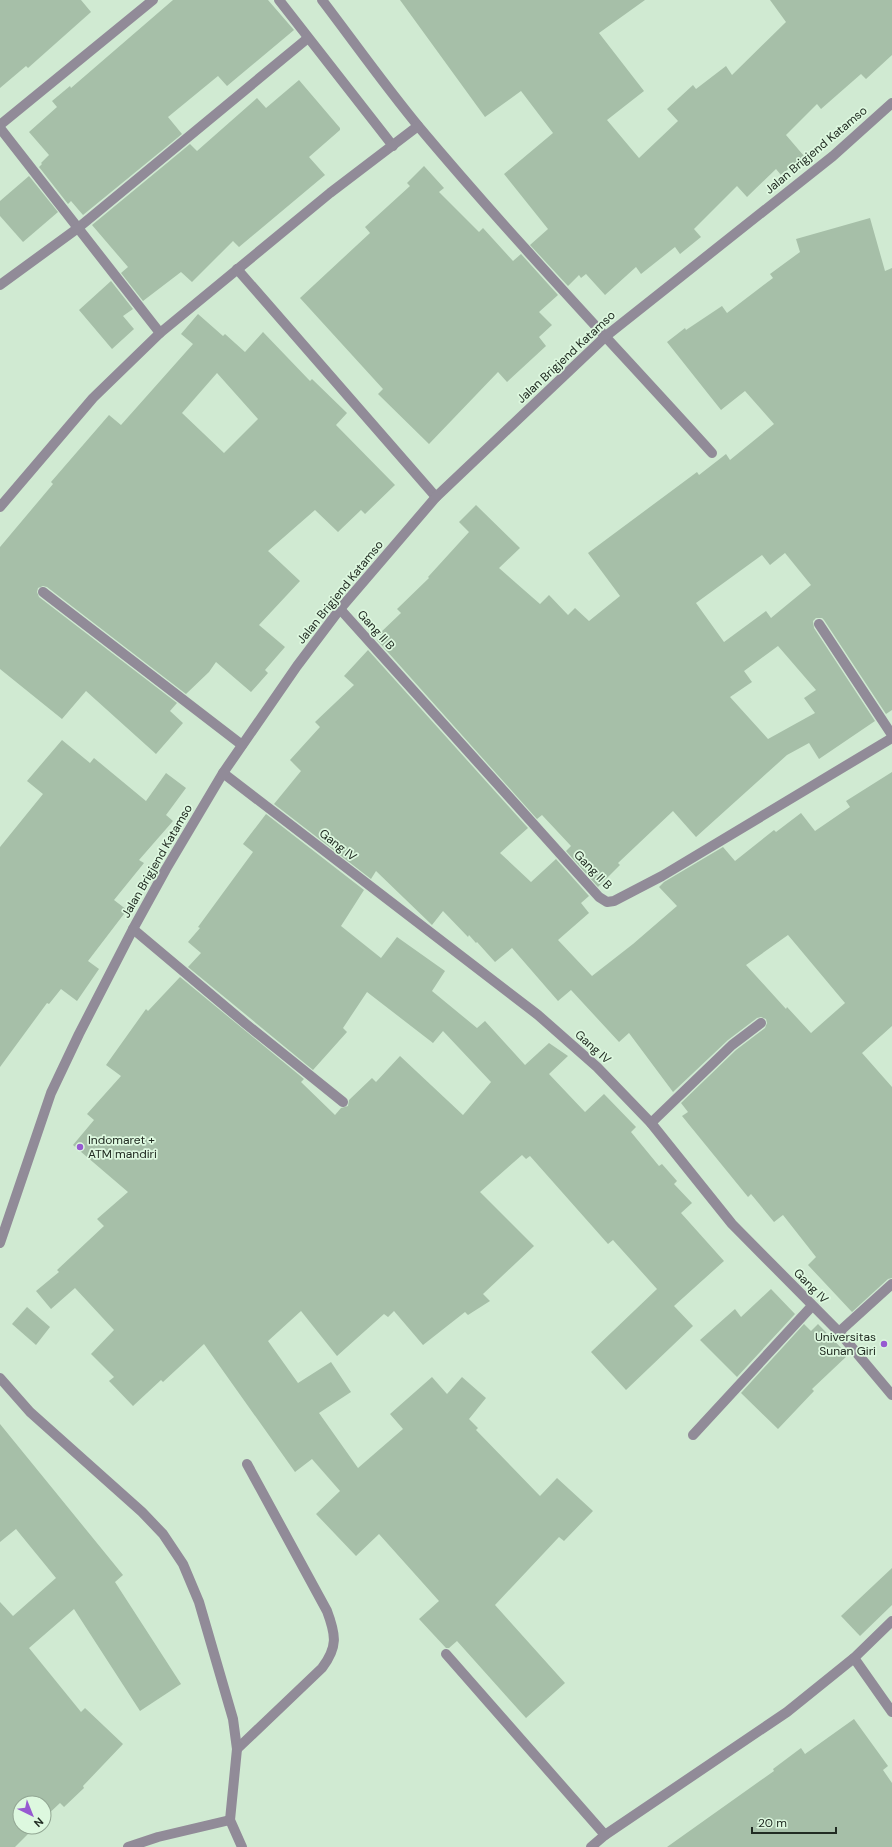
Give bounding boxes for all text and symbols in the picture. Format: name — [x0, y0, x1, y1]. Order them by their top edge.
street label: Jalan Brigjend Katamso — [762, 102, 870, 198]
street label: Jalan Brigjend Katamso — [513, 307, 619, 407]
street label: Jalan Brigjend Katamso — [293, 537, 387, 647]
street label: Gang II B — [354, 607, 398, 653]
street label: Jalan Brigjend Katamso — [118, 801, 196, 921]
street label: Gang IV — [316, 825, 360, 865]
street label: Gang II B — [570, 847, 616, 893]
street label: Gang IV — [572, 1027, 614, 1067]
place label: Indomaret + ATM mandiri — [88, 1132, 157, 1162]
marker: Indomaret + ATM mandiri — [75, 1142, 85, 1152]
street label: Gang IV — [790, 1265, 832, 1307]
place label: Universitas Sunan Giri — [815, 1329, 876, 1359]
marker: Universitas Sunan Giri — [879, 1339, 889, 1349]
north arrow — [12, 1795, 52, 1835]
scale bar — [752, 1809, 836, 1835]
text: N — [31, 1814, 47, 1830]
text: 20 m — [758, 1815, 787, 1831]

